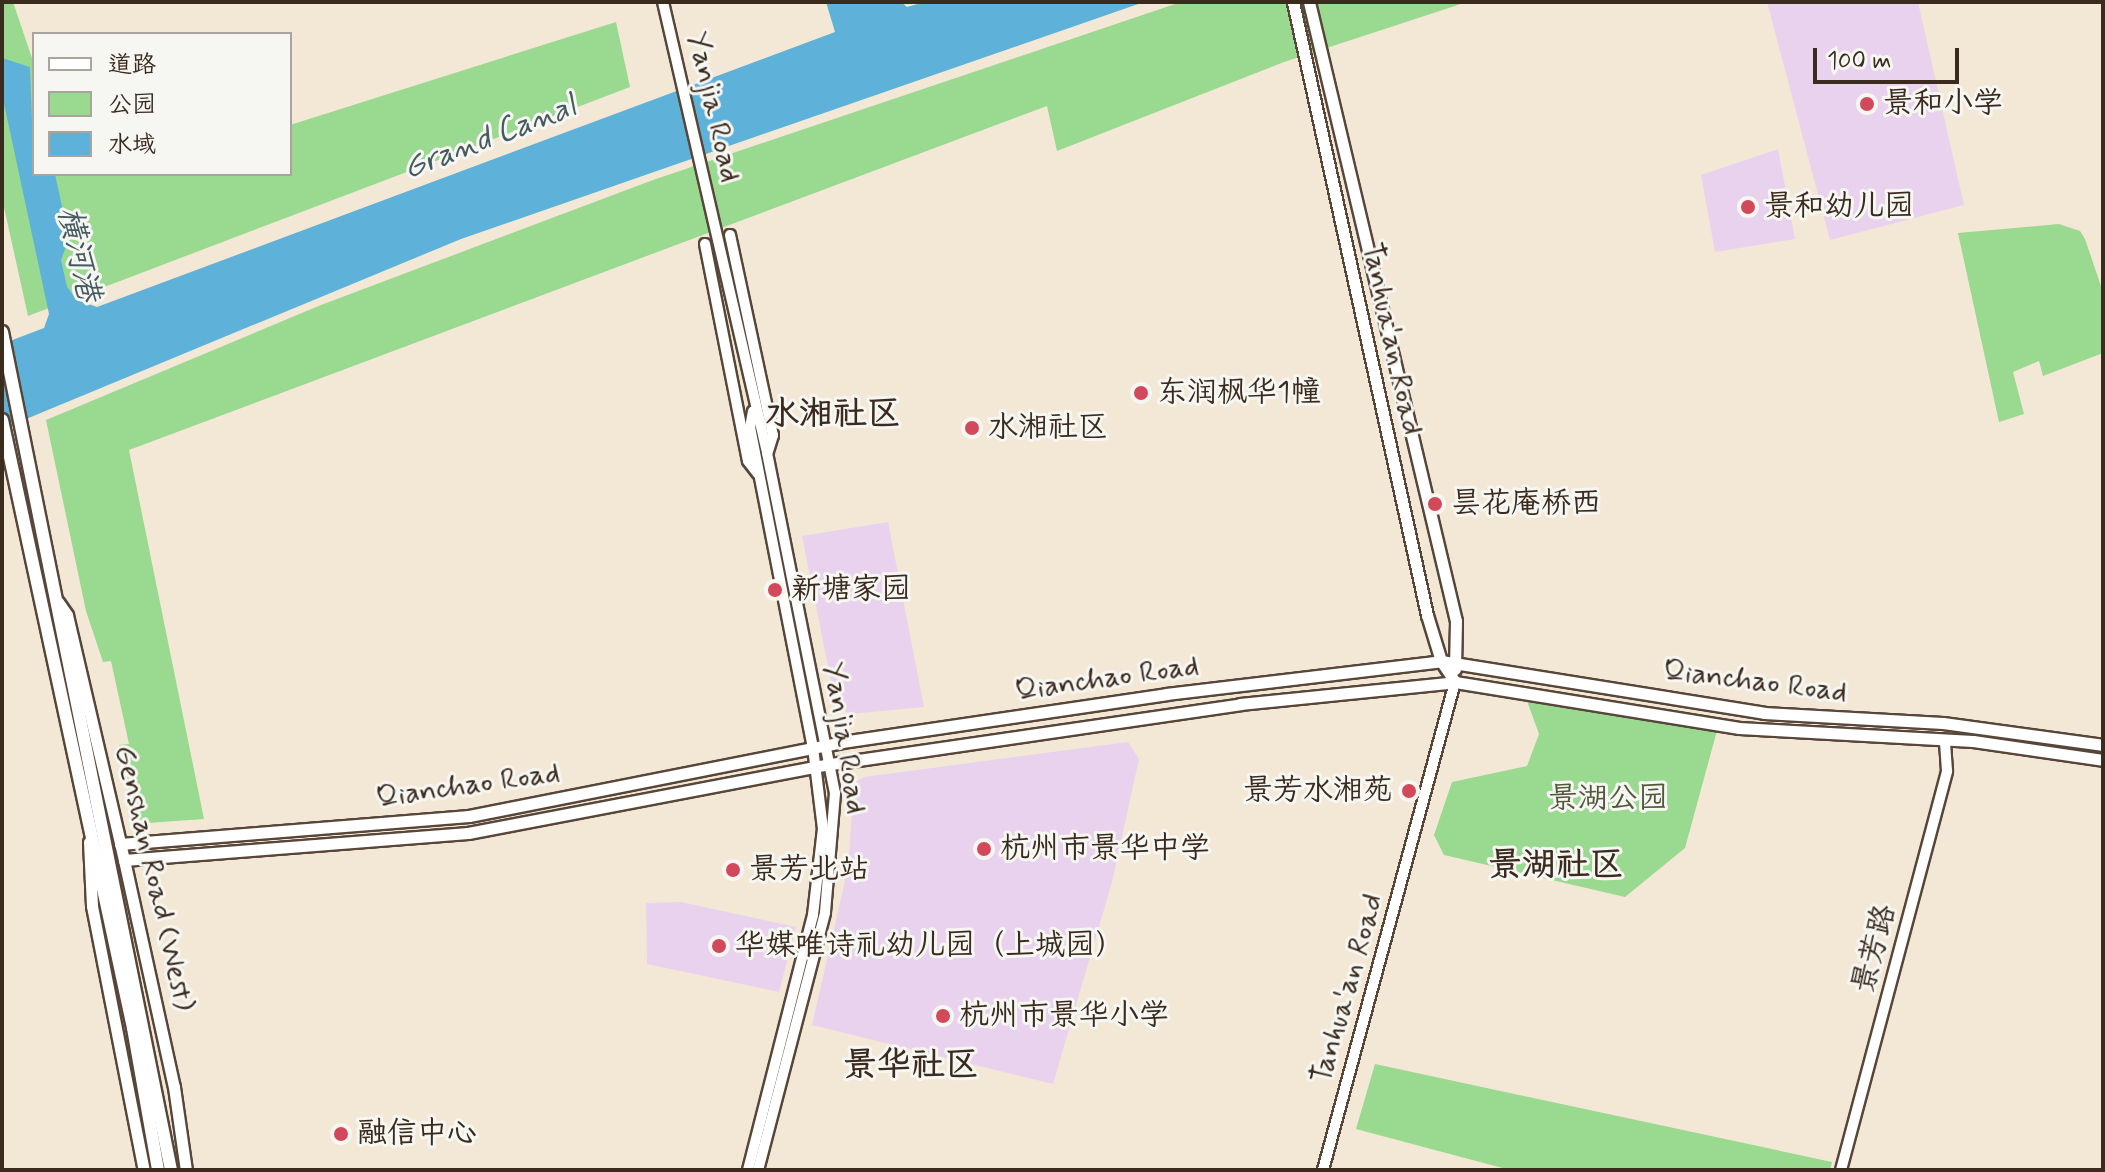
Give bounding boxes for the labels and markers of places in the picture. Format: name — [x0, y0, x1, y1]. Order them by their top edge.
place label: 景和小学 — [1883, 86, 2003, 122]
marker: 景和小学 — [1858, 95, 1876, 113]
place label: 景和幼儿园 — [1764, 189, 1914, 225]
marker: 景和幼儿园 — [1739, 198, 1757, 216]
place label: 东润枫华1幢 — [1157, 375, 1320, 411]
marker: 东润枫华1幢 — [1132, 384, 1150, 402]
place label: 水湘社区 — [988, 410, 1108, 446]
marker: 水湘社区 — [963, 419, 981, 437]
place label: 昙花庵桥西 — [1451, 486, 1601, 522]
marker: 昙花庵桥西 — [1426, 495, 1444, 513]
place label: 新塘家园 — [791, 572, 911, 608]
marker: 新塘家园 — [766, 581, 784, 599]
place label: 景芳水湘苑 — [1243, 773, 1393, 809]
marker: 景芳水湘苑 — [1400, 782, 1418, 800]
place label: 杭州市景华中学 — [1000, 831, 1210, 867]
marker: 杭州市景华中学 — [975, 840, 993, 858]
place label: 景芳北站 — [749, 852, 869, 888]
marker: 景芳北站 — [724, 861, 742, 879]
place label: 华媒唯诗礼幼儿园（上城园） — [735, 928, 1125, 964]
marker: 华媒唯诗礼幼儿园（上城园） — [710, 937, 728, 955]
place label: 杭州市景华小学 — [959, 998, 1169, 1034]
marker: 杭州市景华小学 — [934, 1007, 952, 1025]
place label: 融信中心 — [357, 1116, 477, 1152]
marker: 融信中心 — [332, 1125, 350, 1143]

